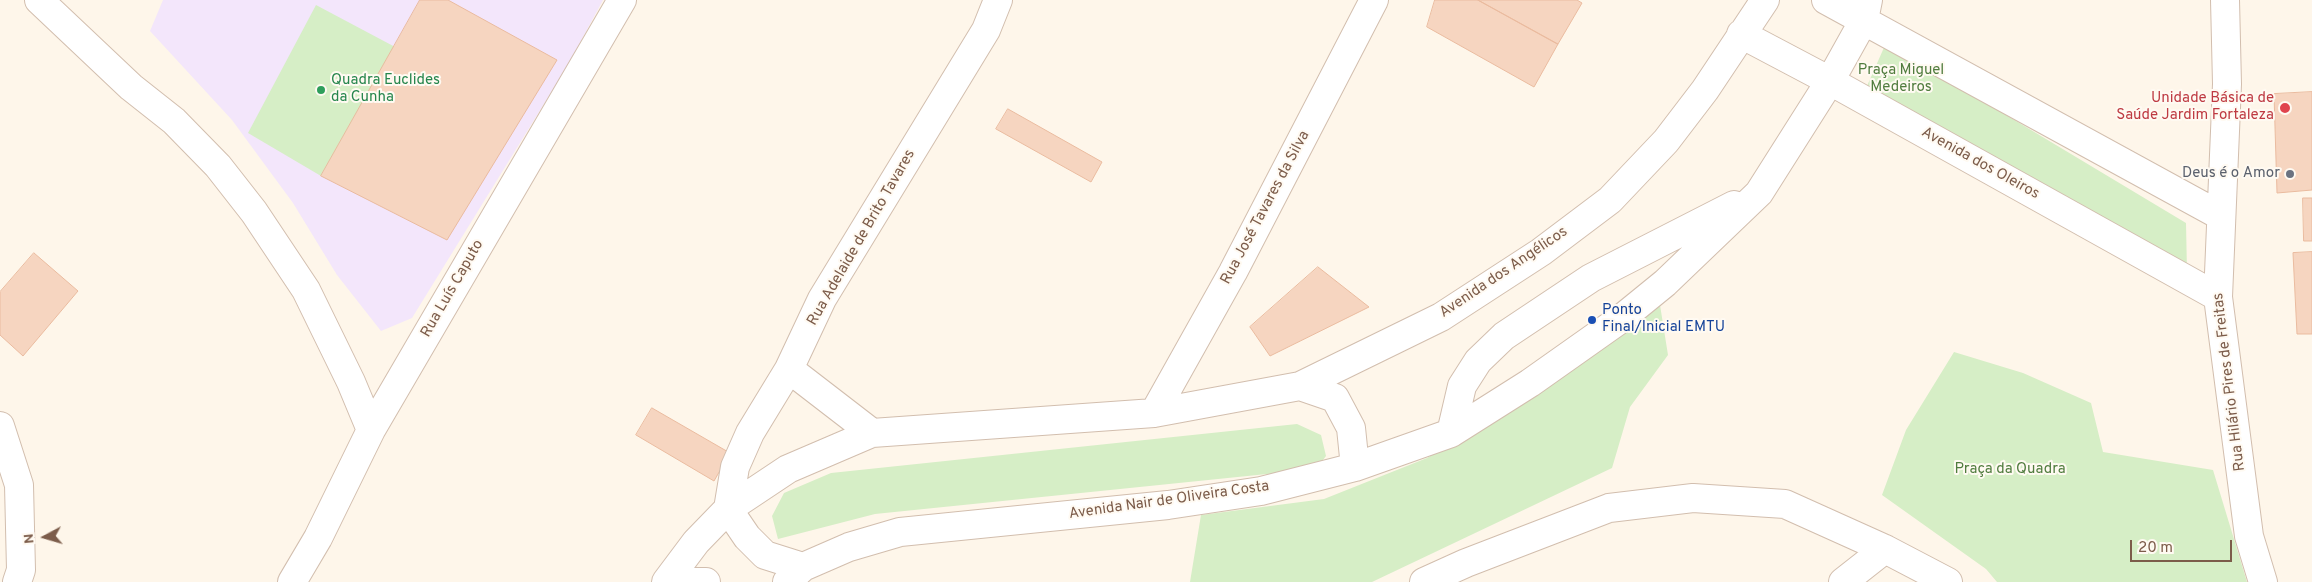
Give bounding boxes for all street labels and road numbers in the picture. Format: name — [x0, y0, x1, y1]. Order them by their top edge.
street label: Avenida dos Oleiros — [1918, 124, 2042, 204]
street label: Rua José Tavares da Silva — [1218, 128, 1314, 288]
street label: Rua Adelaide de Brito Tavares — [804, 147, 920, 329]
street label: Avenida dos Angélicos — [1437, 223, 1571, 323]
street label: Rua Luís Caputo — [418, 237, 488, 341]
street label: Rua Hilário Pires de Freitas — [2210, 292, 2250, 472]
street label: Avenida Nair de Oliveira Costa — [1068, 478, 1270, 524]

